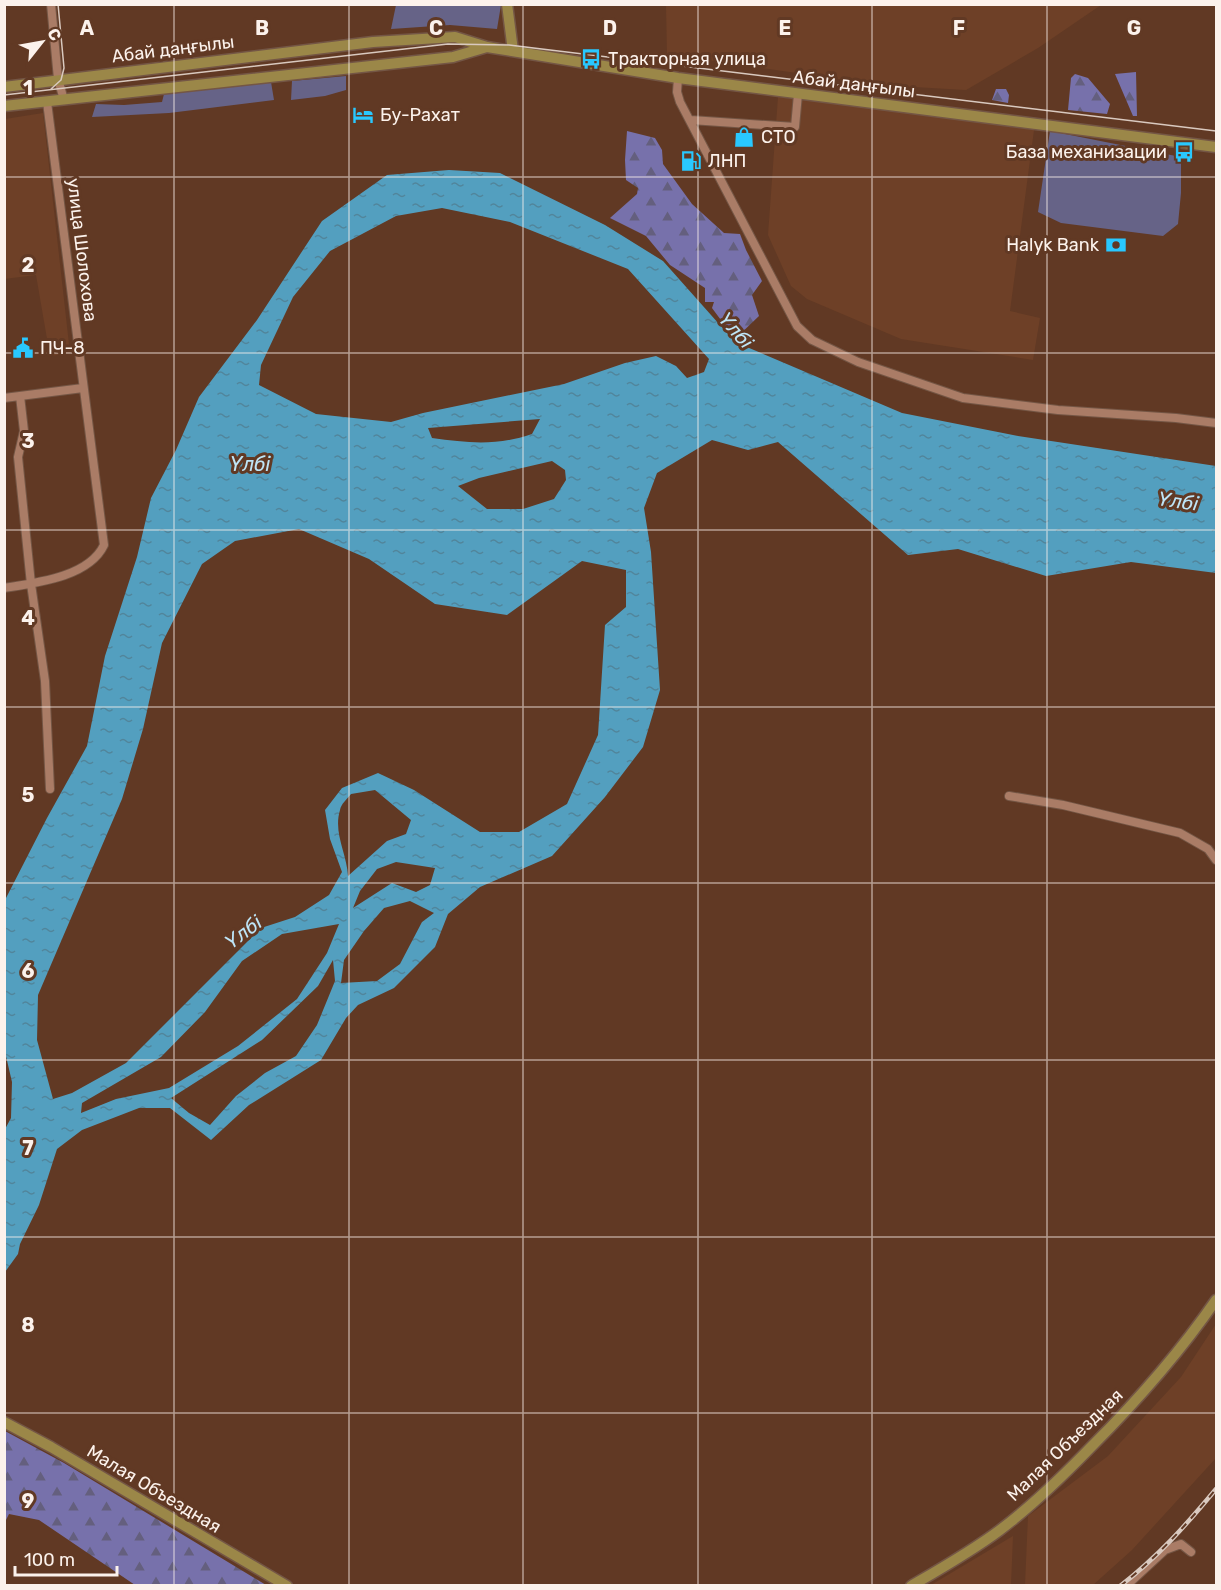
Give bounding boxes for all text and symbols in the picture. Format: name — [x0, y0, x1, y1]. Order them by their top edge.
north arrow — [12, 12, 72, 72]
text: A — [80, 16, 95, 40]
text: B — [255, 16, 269, 40]
text: C — [429, 16, 443, 40]
text: D — [603, 16, 617, 40]
text: E — [779, 16, 791, 40]
text: F — [953, 16, 965, 40]
text: G — [1127, 16, 1141, 40]
text: С — [43, 25, 65, 44]
street label: Абай даңғылы — [110, 31, 236, 67]
bus stop icon: Тракторная улица — [579, 47, 603, 71]
place label: Тракторная улица — [608, 48, 766, 70]
street label: Абай даңғылы — [791, 66, 917, 102]
text: 1 — [23, 76, 33, 100]
hotel icon: Бу-Рахат — [351, 103, 375, 127]
place label: Бу-Рахат — [380, 104, 460, 126]
shop icon: СТО — [732, 125, 756, 149]
place label: СТО — [761, 126, 796, 148]
bus stop icon: База механизации — [1172, 140, 1196, 164]
place label: База механизации — [1006, 141, 1167, 163]
fuel station icon: ЛНП — [679, 149, 703, 173]
place label: ЛНП — [708, 150, 746, 172]
street label: улица Шолохова — [62, 177, 102, 323]
bank icon: Halyk Bank — [1104, 233, 1128, 257]
place label: Halyk Bank — [1006, 234, 1100, 256]
text: 2 — [22, 253, 35, 277]
water label: Үлбі — [714, 307, 759, 354]
public building icon: ПЧ-8 — [11, 336, 35, 360]
place label: ПЧ-8 — [40, 337, 85, 359]
text: 3 — [21, 429, 35, 453]
water label: Үлбі — [230, 452, 272, 476]
water label: Үлбі — [1156, 486, 1201, 516]
text: 4 — [21, 606, 35, 630]
text: 5 — [22, 783, 35, 807]
water label: Үлбі — [219, 909, 267, 954]
text: 6 — [21, 959, 35, 983]
text: 7 — [22, 1136, 34, 1160]
text: 8 — [21, 1313, 35, 1337]
street label: Малая Объездная — [1002, 1384, 1128, 1506]
street label: Малая Объездная — [83, 1440, 225, 1538]
text: 9 — [22, 1489, 35, 1513]
scale bar — [15, 1539, 117, 1577]
text: 100 m — [24, 1549, 75, 1571]

